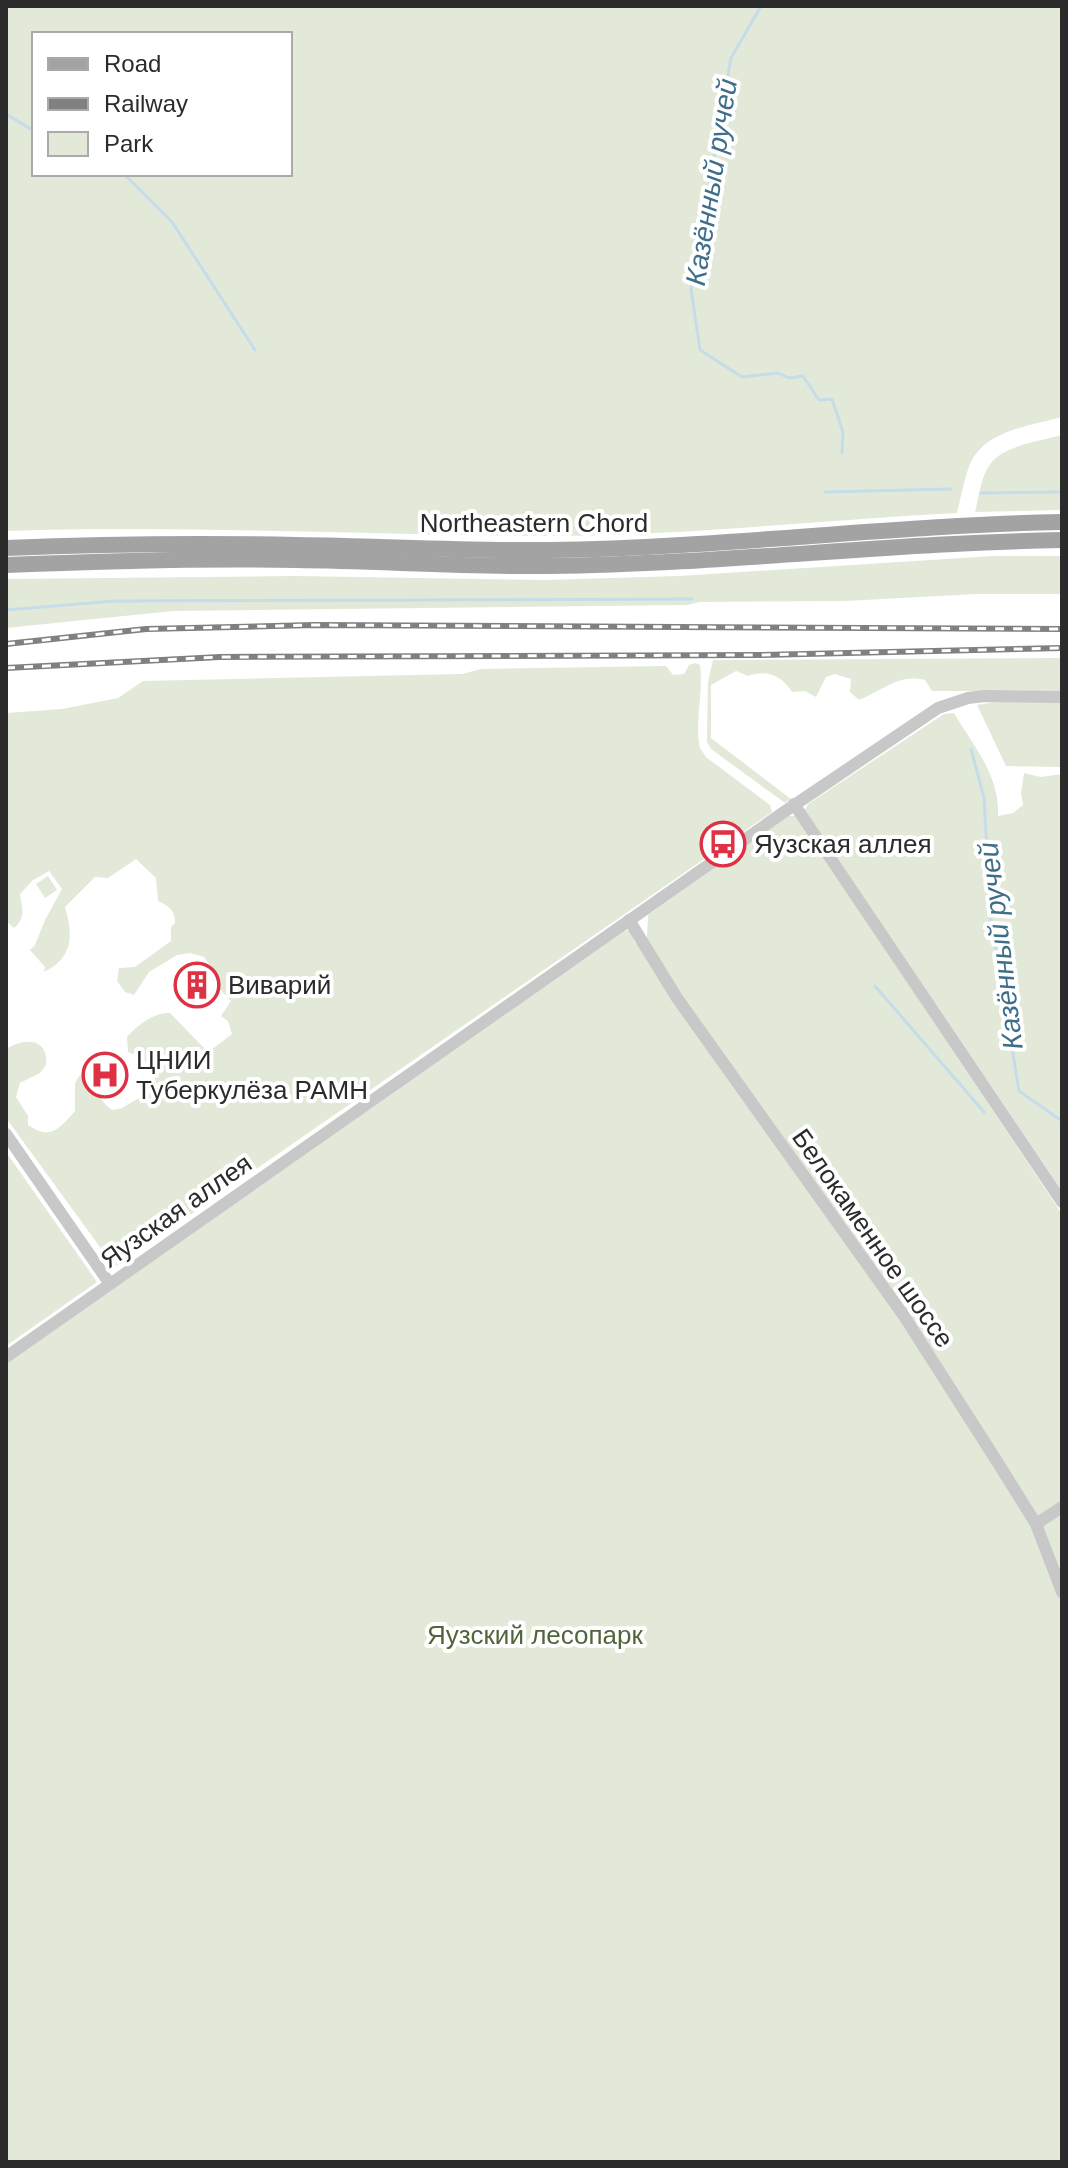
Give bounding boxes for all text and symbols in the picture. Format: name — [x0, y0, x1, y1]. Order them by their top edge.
legend — [32, 32, 292, 176]
text: Road — [104, 50, 161, 77]
water label: Казённый ручей — [680, 76, 743, 288]
text: Railway — [104, 90, 188, 117]
text: Park — [104, 130, 154, 157]
street label: Northeastern Chord — [420, 508, 648, 538]
bus stop icon: Яузская аллея — [699, 820, 747, 868]
place label: Яузская аллея — [754, 829, 931, 859]
water label: Казённый ручей — [972, 840, 1029, 1052]
building icon: Виварий — [173, 961, 221, 1009]
place label: Виварий — [228, 970, 331, 1000]
place label: ЦНИИ Туберкулёза РАМН — [136, 1045, 368, 1105]
hospital icon: ЦНИИ Туберкулёза РАМН — [81, 1051, 129, 1099]
street label: Белокаменное шоссе — [786, 1123, 960, 1353]
street label: Яузская аллея — [95, 1148, 257, 1274]
park label: Яузский лесопарк — [427, 1620, 644, 1650]

